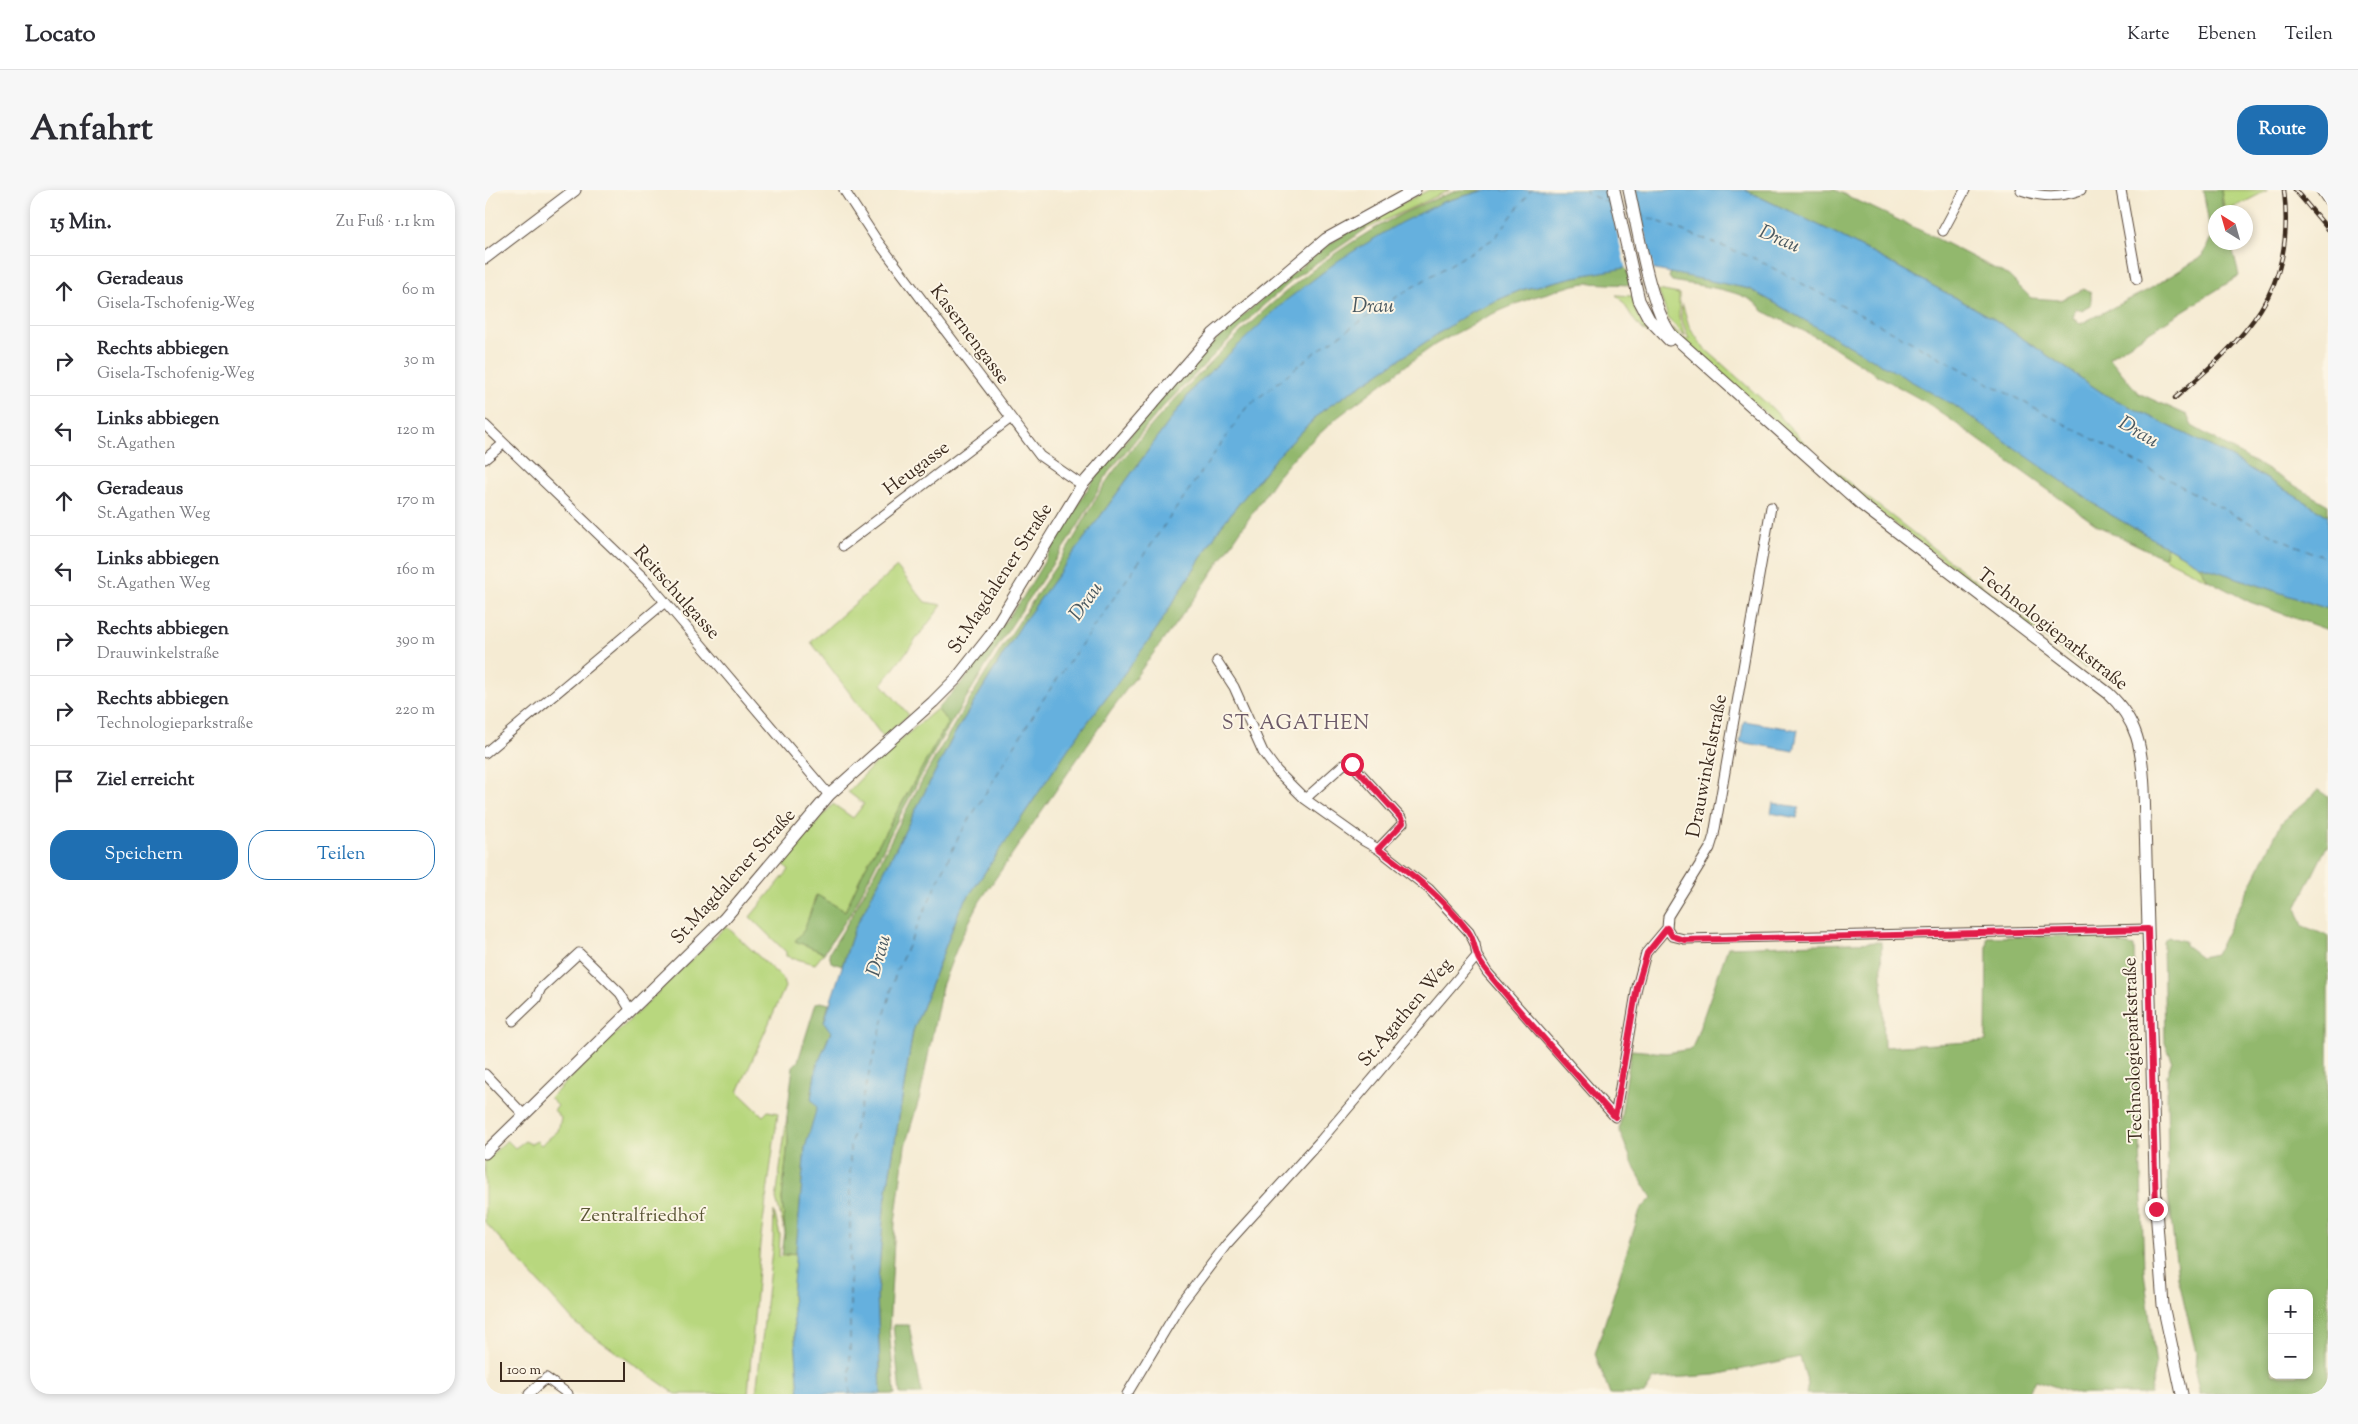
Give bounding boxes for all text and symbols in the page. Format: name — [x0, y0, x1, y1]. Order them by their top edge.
text: Locato — [25, 18, 96, 52]
text: Karte — [2127, 22, 2170, 48]
text: Ebenen — [2198, 22, 2257, 48]
text: Teilen — [2285, 22, 2333, 48]
text: Anfahrt — [30, 105, 153, 156]
button: Route — [2237, 105, 2328, 155]
north arrow — [2208, 205, 2253, 250]
text: 15 Min. — [50, 208, 112, 238]
text: Zu Fuß · 1.1 km — [336, 211, 435, 234]
water label: Drau — [1754, 218, 1805, 262]
text: Geradeaus — [97, 266, 183, 293]
icon: ahead — [50, 277, 78, 305]
text: 60 m — [402, 279, 435, 302]
street label: Kasernengasse — [922, 279, 1016, 391]
text: Gisela-Tschofenig-Weg — [97, 293, 255, 316]
water label: Drau — [1352, 293, 1395, 322]
text: Rechts abbiegen — [97, 336, 229, 363]
icon: right — [50, 347, 78, 375]
text: 30 m — [404, 349, 435, 372]
text: Gisela-Tschofenig-Weg — [97, 363, 255, 386]
text: Links abbiegen — [97, 406, 220, 433]
water label: Drau — [2112, 410, 2164, 456]
icon: left — [50, 417, 78, 445]
text: 120 m — [397, 419, 435, 442]
text: St.Agathen — [97, 433, 175, 456]
street label: Heugasse — [878, 435, 956, 503]
text: Geradeaus — [97, 476, 183, 503]
icon: ahead — [50, 487, 78, 515]
text: 170 m — [397, 489, 435, 512]
street label: St.Magdalener Straße — [942, 498, 1060, 660]
text: St.Agathen Weg — [97, 503, 210, 526]
street label: Reitschulgasse — [626, 540, 726, 646]
text: Links abbiegen — [97, 546, 220, 573]
icon: left — [50, 557, 78, 585]
text: 160 m — [397, 559, 435, 582]
street label: Technologieparkstraße — [1971, 562, 2133, 698]
text: St.Agathen Weg — [97, 573, 210, 596]
water label: Drau — [1063, 576, 1111, 628]
text: Rechts abbiegen — [97, 616, 229, 643]
icon: right — [50, 627, 78, 655]
text: 390 m — [396, 629, 435, 652]
text: Drauwinkelstraße — [97, 643, 219, 666]
text: Rechts abbiegen — [97, 686, 229, 713]
street label: Drauwinkelstraße — [1681, 692, 1735, 840]
icon: right — [50, 697, 78, 725]
text: 220 m — [395, 699, 435, 722]
district label: ST. AGATHEN — [1222, 710, 1370, 739]
text: Technologieparkstraße — [97, 713, 253, 736]
route start — [1341, 753, 1364, 776]
icon: arrive — [50, 767, 78, 795]
text: Ziel erreicht — [97, 767, 194, 794]
street label: St.Magdalener Straße — [665, 803, 803, 951]
button: Speichern — [50, 830, 238, 880]
button: Teilen — [248, 830, 435, 880]
water label: Drau — [860, 931, 900, 980]
street label: St.Agathen Weg — [1352, 953, 1460, 1073]
street label: Technologieparkstraße — [2117, 957, 2151, 1143]
route end — [2145, 1198, 2168, 1221]
park label: Zentralfriedhof — [581, 1203, 707, 1230]
map controls — [2268, 1289, 2313, 1379]
button: + — [2268, 1289, 2313, 1334]
button: − — [2268, 1334, 2313, 1379]
scale bar — [500, 1359, 625, 1382]
text: 100 m — [507, 1361, 541, 1381]

